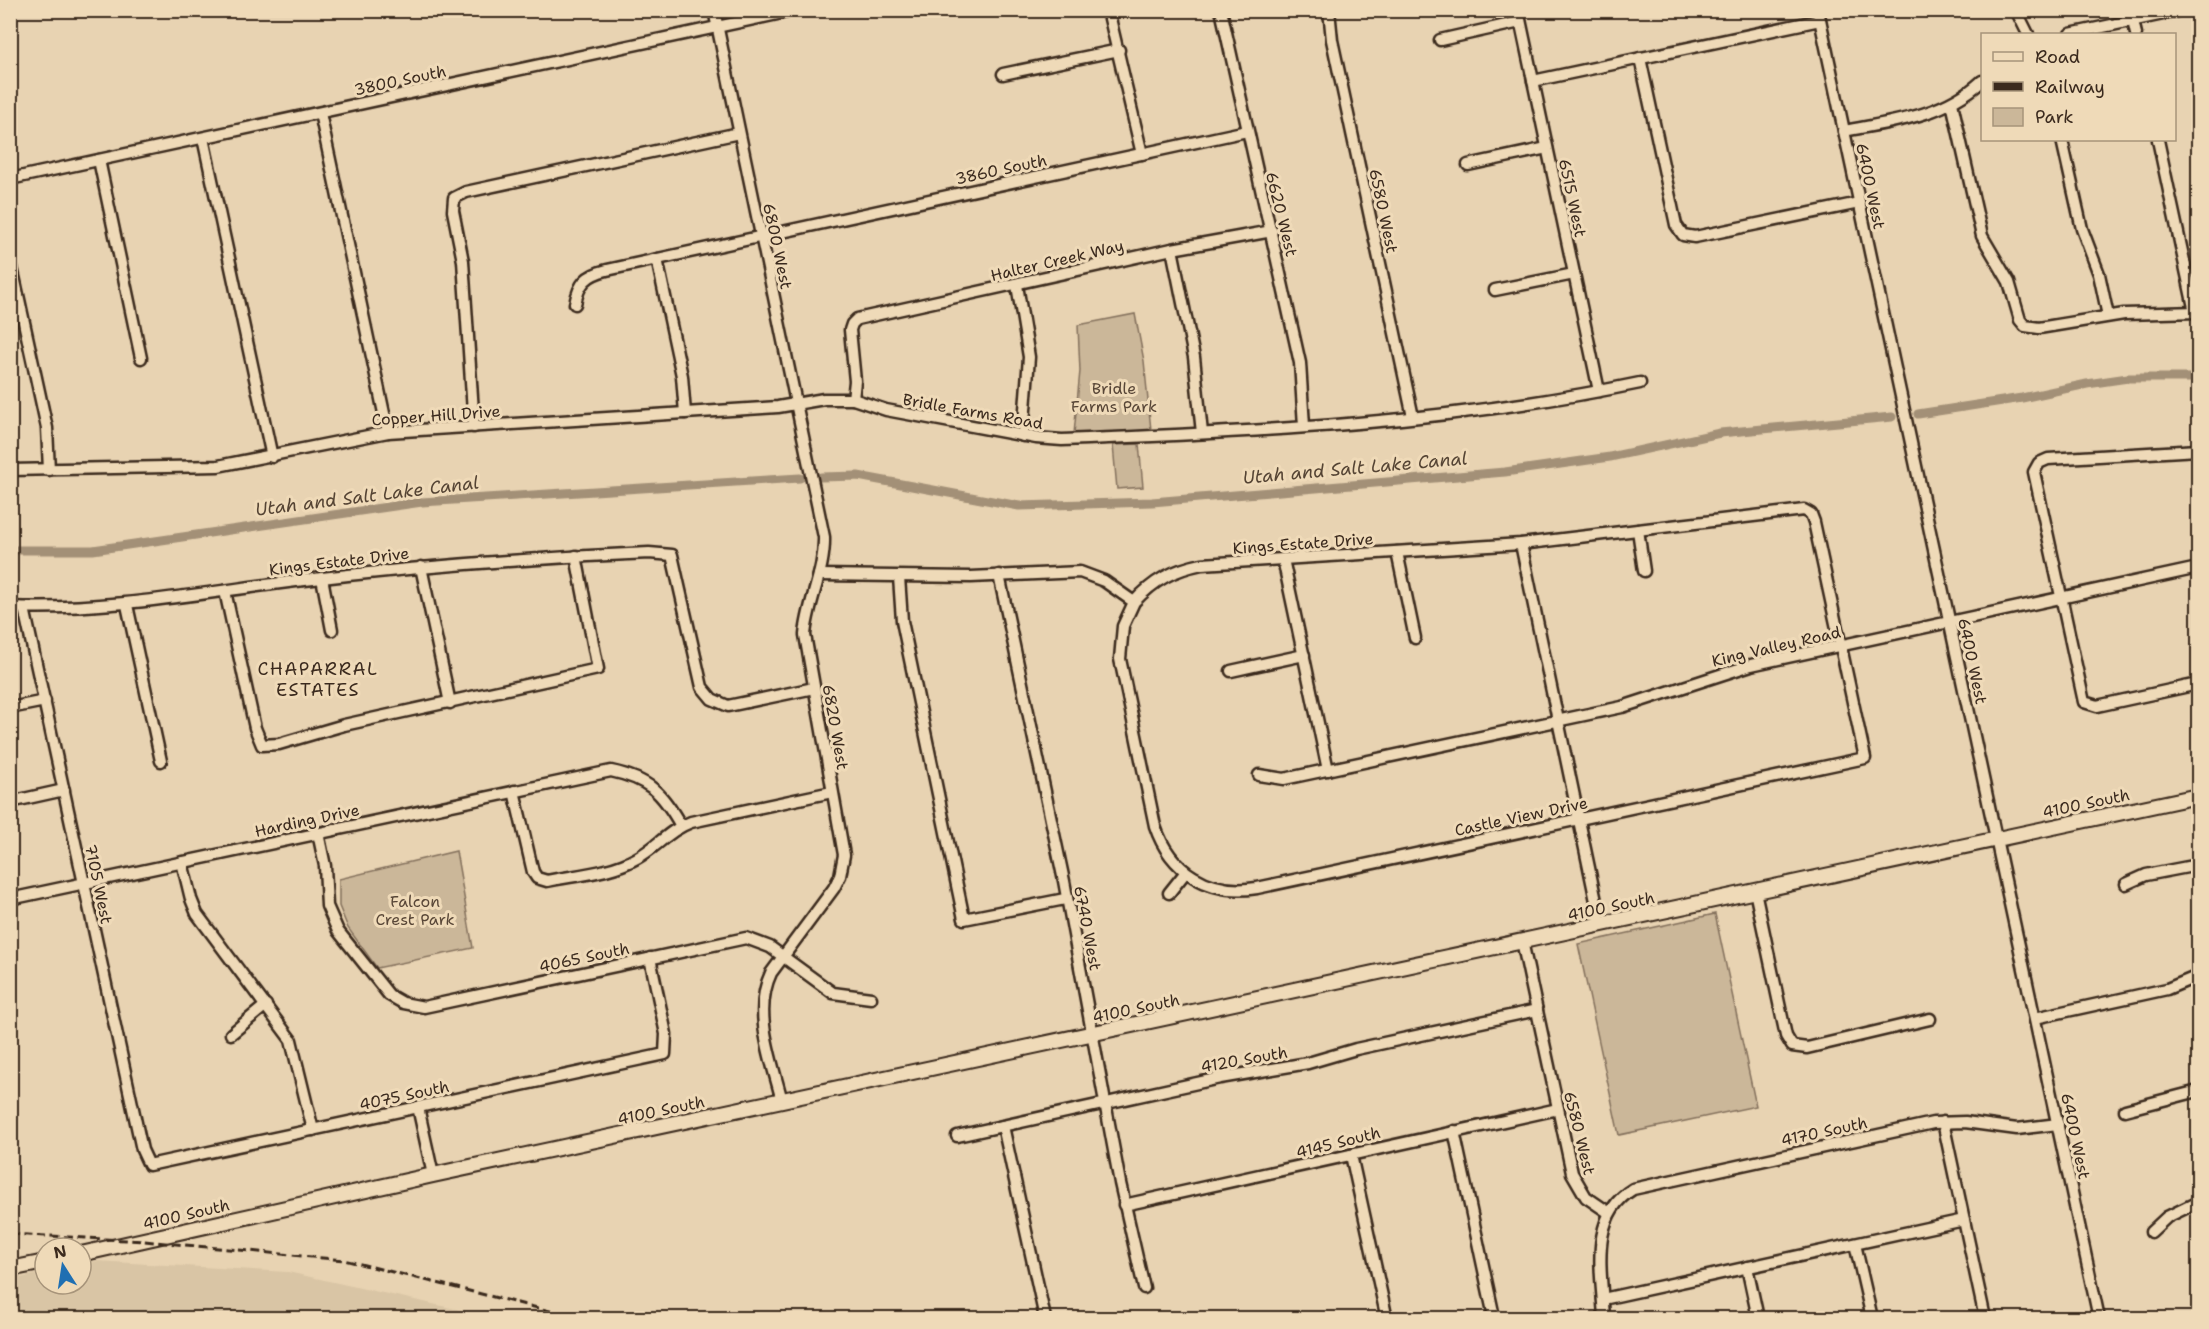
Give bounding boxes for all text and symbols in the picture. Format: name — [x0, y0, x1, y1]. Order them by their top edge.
legend — [1981, 33, 2176, 141]
text: Road — [2035, 45, 2080, 69]
street label: 3800 South — [352, 60, 448, 100]
text: Railway — [2035, 75, 2105, 99]
text: Park — [2035, 105, 2074, 129]
street label: 6400 West — [1851, 141, 1890, 231]
street label: 3860 South — [953, 150, 1049, 189]
street label: 6515 West — [1554, 157, 1591, 239]
street label: 6580 West — [1364, 167, 1403, 255]
street label: 6620 West — [1261, 170, 1302, 259]
street label: 6800 West — [758, 201, 797, 291]
street label: Halter Creek Way — [988, 235, 1126, 286]
park label: Bridle Farms Park — [1071, 378, 1157, 417]
street label: Bridle Farms Road — [901, 389, 1045, 434]
street label: Copper Hill Drive — [371, 401, 501, 430]
water label: Utah and Salt Lake Canal — [1242, 446, 1469, 490]
water label: Utah and Salt Lake Canal — [254, 470, 481, 522]
street label: Kings Estate Drive — [1232, 528, 1374, 559]
street label: Kings Estate Drive — [268, 542, 410, 581]
street label: 6400 West — [1953, 616, 1992, 706]
street label: King Valley Road — [1710, 621, 1843, 672]
district label: CHAPARRAL ESTATES — [258, 657, 378, 702]
street label: 6820 West — [818, 683, 853, 771]
street label: 4100 South — [2041, 784, 2132, 823]
street label: Castle View Drive — [1453, 792, 1590, 841]
street label: Harding Drive — [253, 799, 361, 842]
street label: 7105 West — [80, 842, 117, 926]
street label: 6740 West — [1069, 884, 1106, 972]
street label: 4100 South — [1566, 887, 1657, 926]
park label: Falcon Crest Park — [375, 891, 455, 930]
street label: 4065 South — [537, 938, 631, 977]
street label: 4100 South — [1091, 989, 1182, 1028]
street label: 4120 South — [1199, 1042, 1289, 1077]
street label: 4075 South — [357, 1076, 451, 1115]
street label: 6580 West — [1559, 1089, 1600, 1177]
street label: 4100 South — [616, 1091, 707, 1130]
street label: 6400 West — [2056, 1091, 2095, 1181]
street label: 4170 South — [1779, 1112, 1869, 1151]
street label: 4145 South — [1294, 1122, 1383, 1163]
street label: 4100 South — [141, 1194, 232, 1235]
north arrow — [33, 1236, 93, 1296]
text: N — [52, 1240, 68, 1263]

